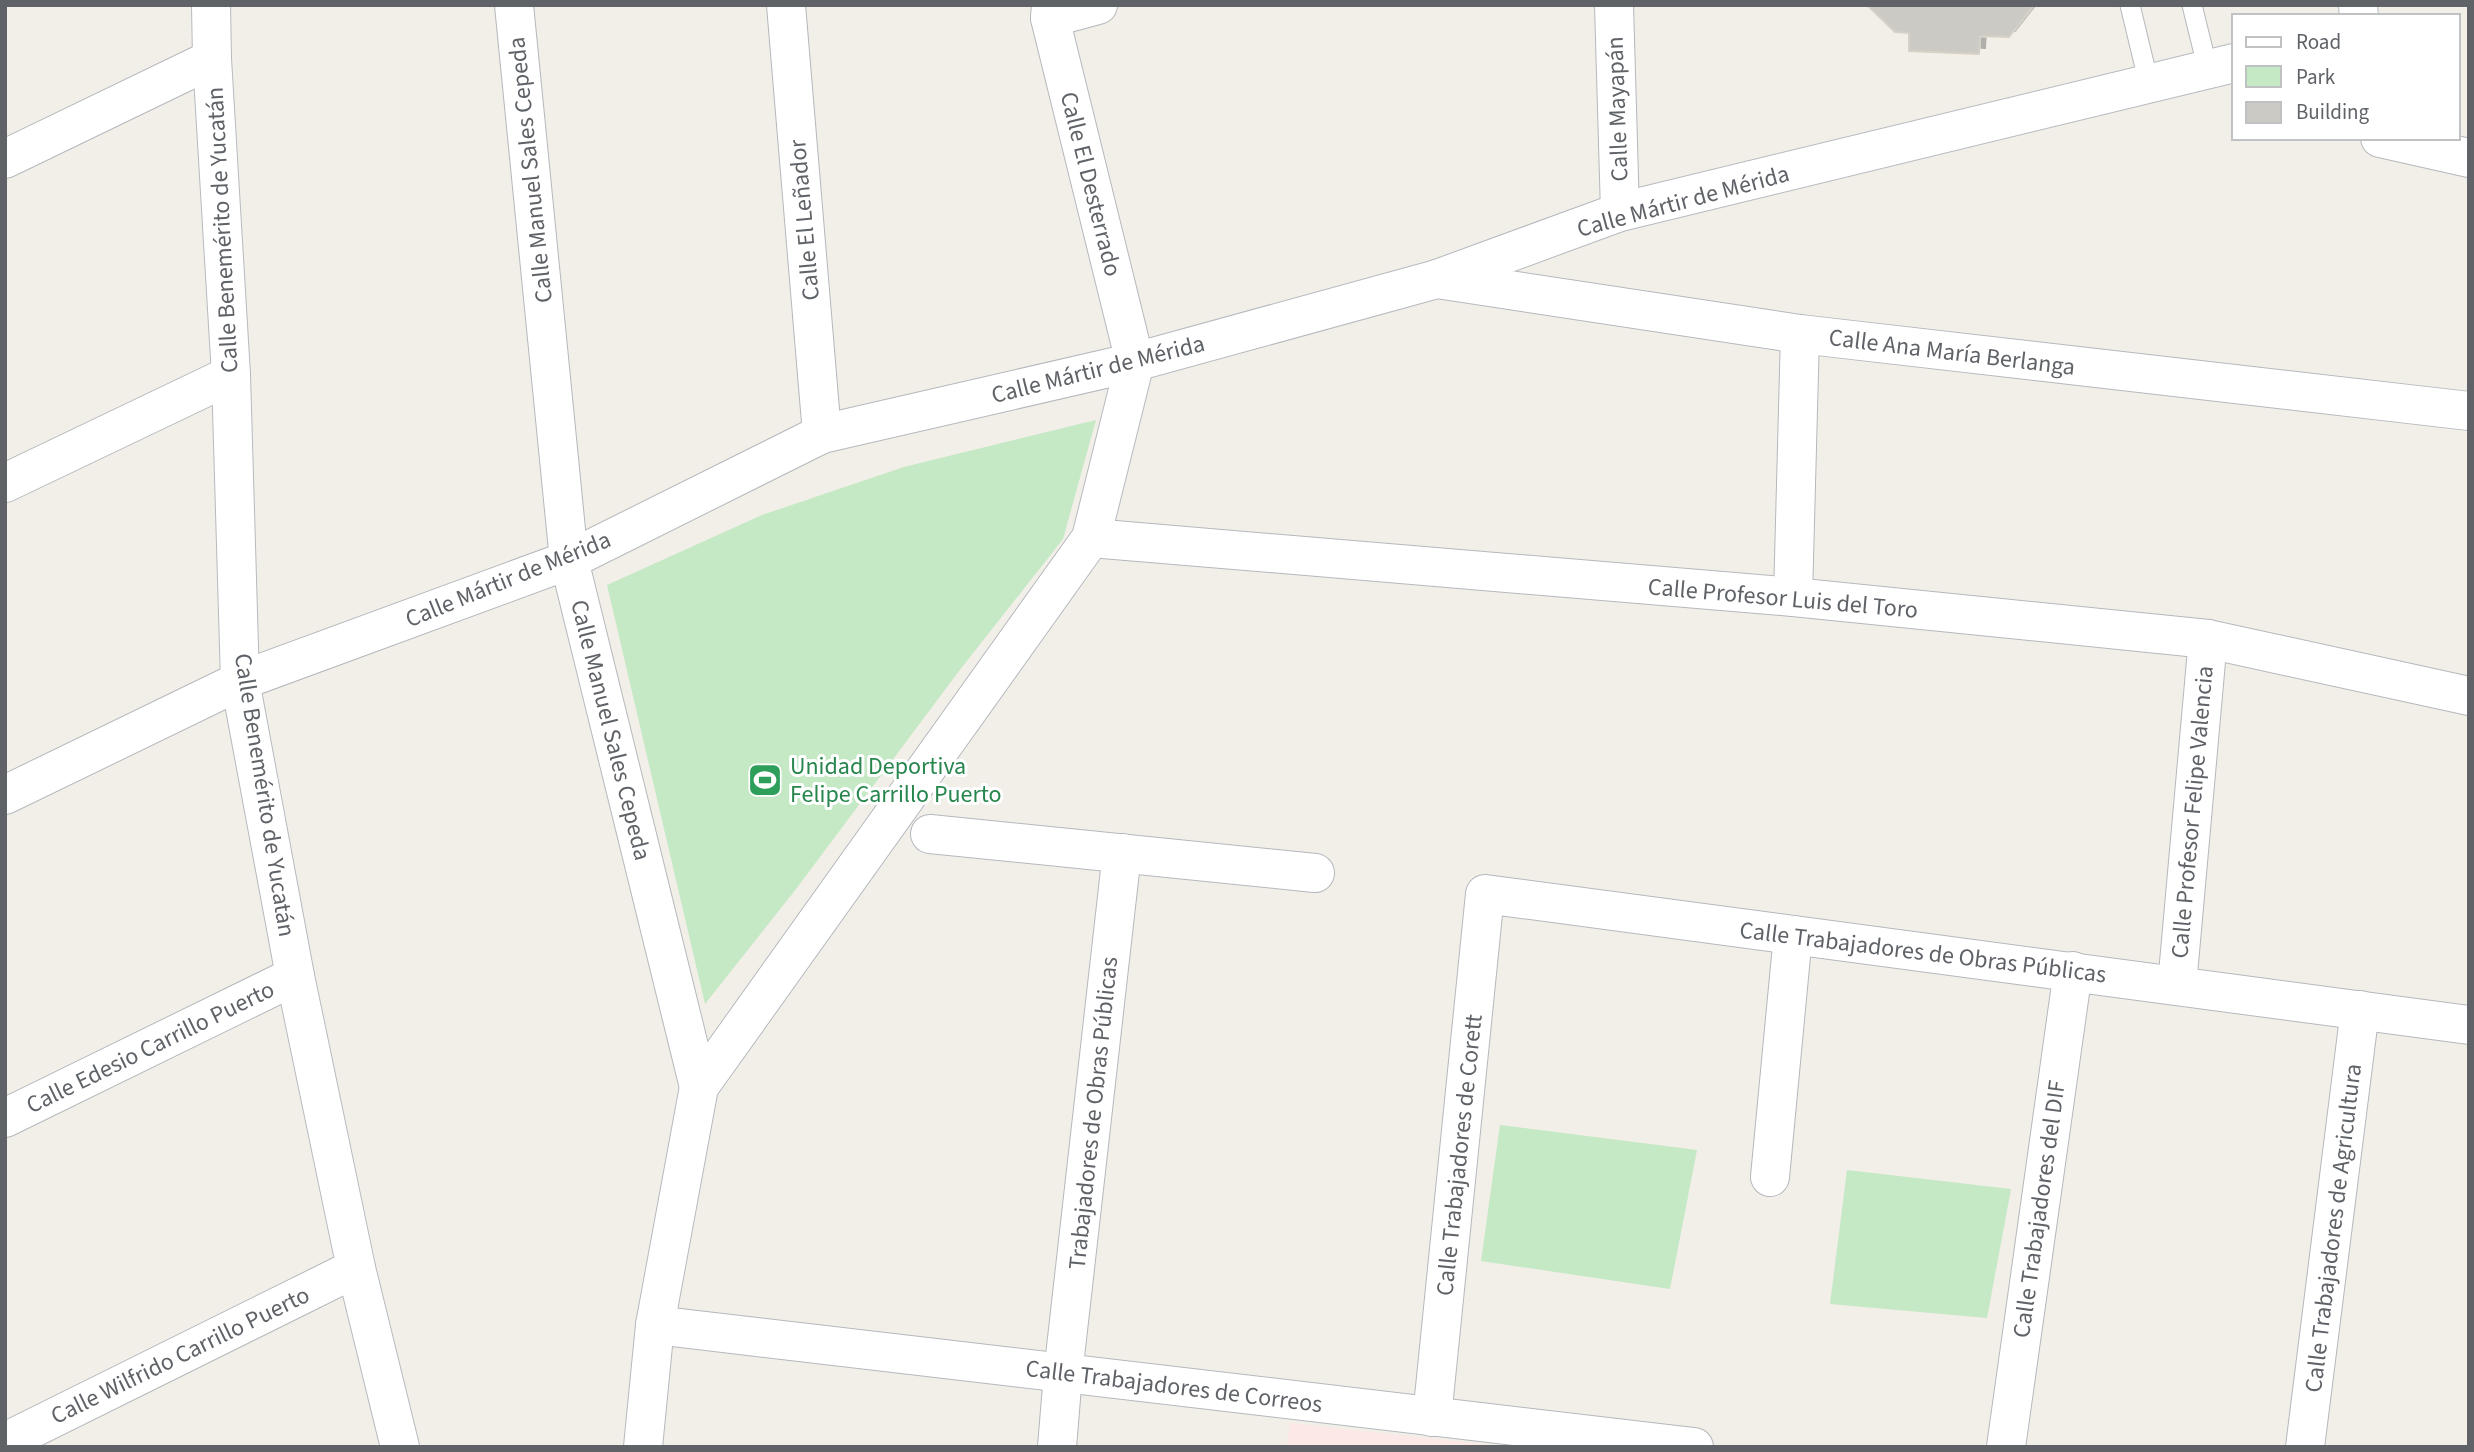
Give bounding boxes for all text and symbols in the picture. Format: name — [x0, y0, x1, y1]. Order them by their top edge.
legend — [2232, 14, 2460, 140]
text: Road — [2296, 27, 2341, 57]
street label: Calle Manuel Sales Cepeda — [499, 35, 562, 305]
street label: Calle Mayapán — [1597, 36, 1638, 182]
text: Park — [2296, 62, 2336, 92]
street label: Calle Benemérito de Yucatán — [198, 86, 247, 374]
street label: Calle El Desterrado — [1051, 88, 1130, 280]
text: Building — [2296, 97, 2370, 127]
street label: Calle El Leñador — [780, 137, 829, 302]
street label: Calle Mártir de Mérida — [1573, 156, 1793, 247]
street label: Calle Ana María Berlanga — [1827, 320, 2077, 385]
street label: Calle Mártir de Mérida — [988, 326, 1209, 413]
street label: Calle Mártir de Mérida — [400, 522, 616, 637]
street label: Calle Profesor Luis del Toro — [1646, 569, 1919, 628]
street label: Calle Manuel Sales Cepeda — [561, 596, 660, 864]
street label: Calle Benemérito de Yucatán — [225, 651, 304, 939]
street label: Calle Profesor Felipe Valencia — [2162, 664, 2223, 960]
place label: Unidad Deportiva Felipe Carrillo Puerto — [790, 749, 1002, 812]
sports icon: Unidad Deportiva Felipe Carrillo Puerto — [746, 761, 784, 799]
street label: Calle Trabajadores de Obras Públicas — [1738, 913, 2108, 992]
street label: Trabajadores de Obras Públicas — [1060, 955, 1127, 1271]
street label: Calle Edesio Carrillo Puerto — [20, 972, 280, 1123]
street label: Calle Trabajadores de Corett — [1427, 1013, 1492, 1298]
street label: Calle Trabajadores de Agricultura — [2296, 1062, 2371, 1395]
street label: Calle Trabajadores del DIF — [2004, 1078, 2075, 1340]
street label: Calle Wilfrido Carrillo Puerto — [45, 1277, 316, 1433]
street label: Calle Trabajadores de Correos — [1024, 1351, 1324, 1422]

